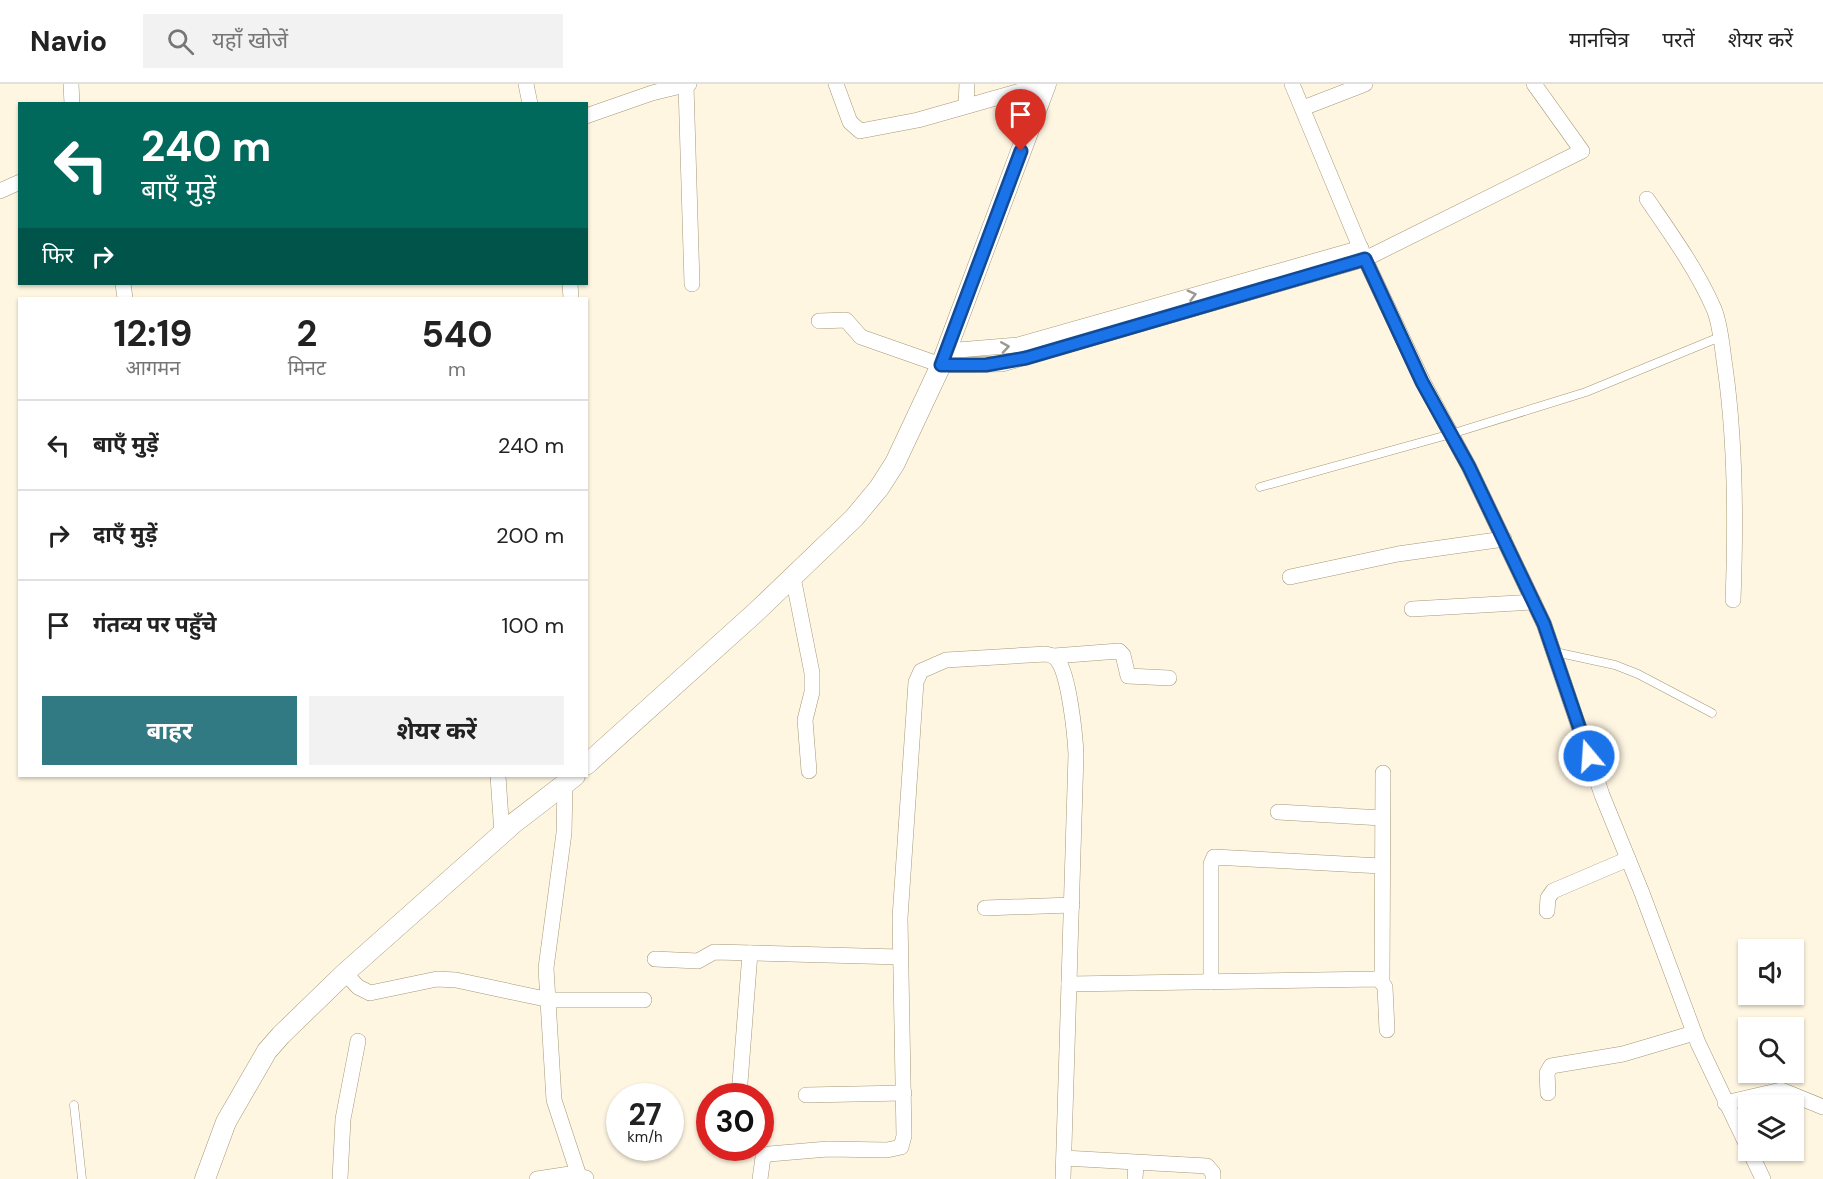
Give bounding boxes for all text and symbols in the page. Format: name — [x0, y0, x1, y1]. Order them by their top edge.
search box — [143, 14, 563, 68]
text: Navio — [30, 23, 107, 60]
icon: search — [164, 25, 197, 58]
text: यहाँ खोजें — [212, 26, 288, 55]
text: मानचित्र — [1569, 26, 1629, 54]
text: परतें — [1662, 26, 1695, 54]
text: शेयर करें — [1728, 26, 1793, 54]
pin — [995, 89, 1046, 151]
icon: arrive — [1004, 98, 1037, 131]
text: 240 m — [141, 119, 271, 174]
icon: left — [42, 126, 120, 204]
text: बाएँ मुड़ें — [141, 172, 216, 207]
icon: right — [86, 240, 119, 273]
text: फिर — [42, 241, 74, 270]
one-way arrow — [1187, 289, 1197, 302]
text: 12:19 — [113, 310, 192, 357]
text: 2 — [297, 310, 317, 357]
text: 540 — [421, 311, 493, 358]
one-way arrow — [1000, 341, 1009, 353]
text: आगमन — [125, 355, 180, 381]
text: मिनट — [288, 355, 326, 381]
text: m — [448, 356, 466, 382]
icon: left — [42, 429, 75, 462]
text: बाएँ मुड़ें — [93, 430, 159, 459]
text: 240 m — [498, 431, 564, 460]
icon: right — [42, 519, 75, 552]
text: दाएँ मुड़ें — [93, 520, 157, 549]
text: 200 m — [496, 521, 564, 550]
icon: arrive — [42, 609, 75, 642]
text: गंतव्य पर पहुँचे — [93, 610, 216, 639]
text: 100 m — [502, 611, 564, 640]
button: बाहर — [42, 696, 297, 765]
button: शेयर करें — [309, 696, 564, 765]
position arrow — [1557, 724, 1621, 788]
map controls — [1738, 939, 1804, 1161]
button: sound — [1738, 939, 1804, 1005]
button: search — [1738, 1017, 1804, 1083]
speed limit sign: 30 — [696, 1083, 774, 1161]
text: 27 — [628, 1095, 662, 1134]
button: layers — [1738, 1095, 1804, 1161]
text: km/h — [627, 1127, 663, 1147]

